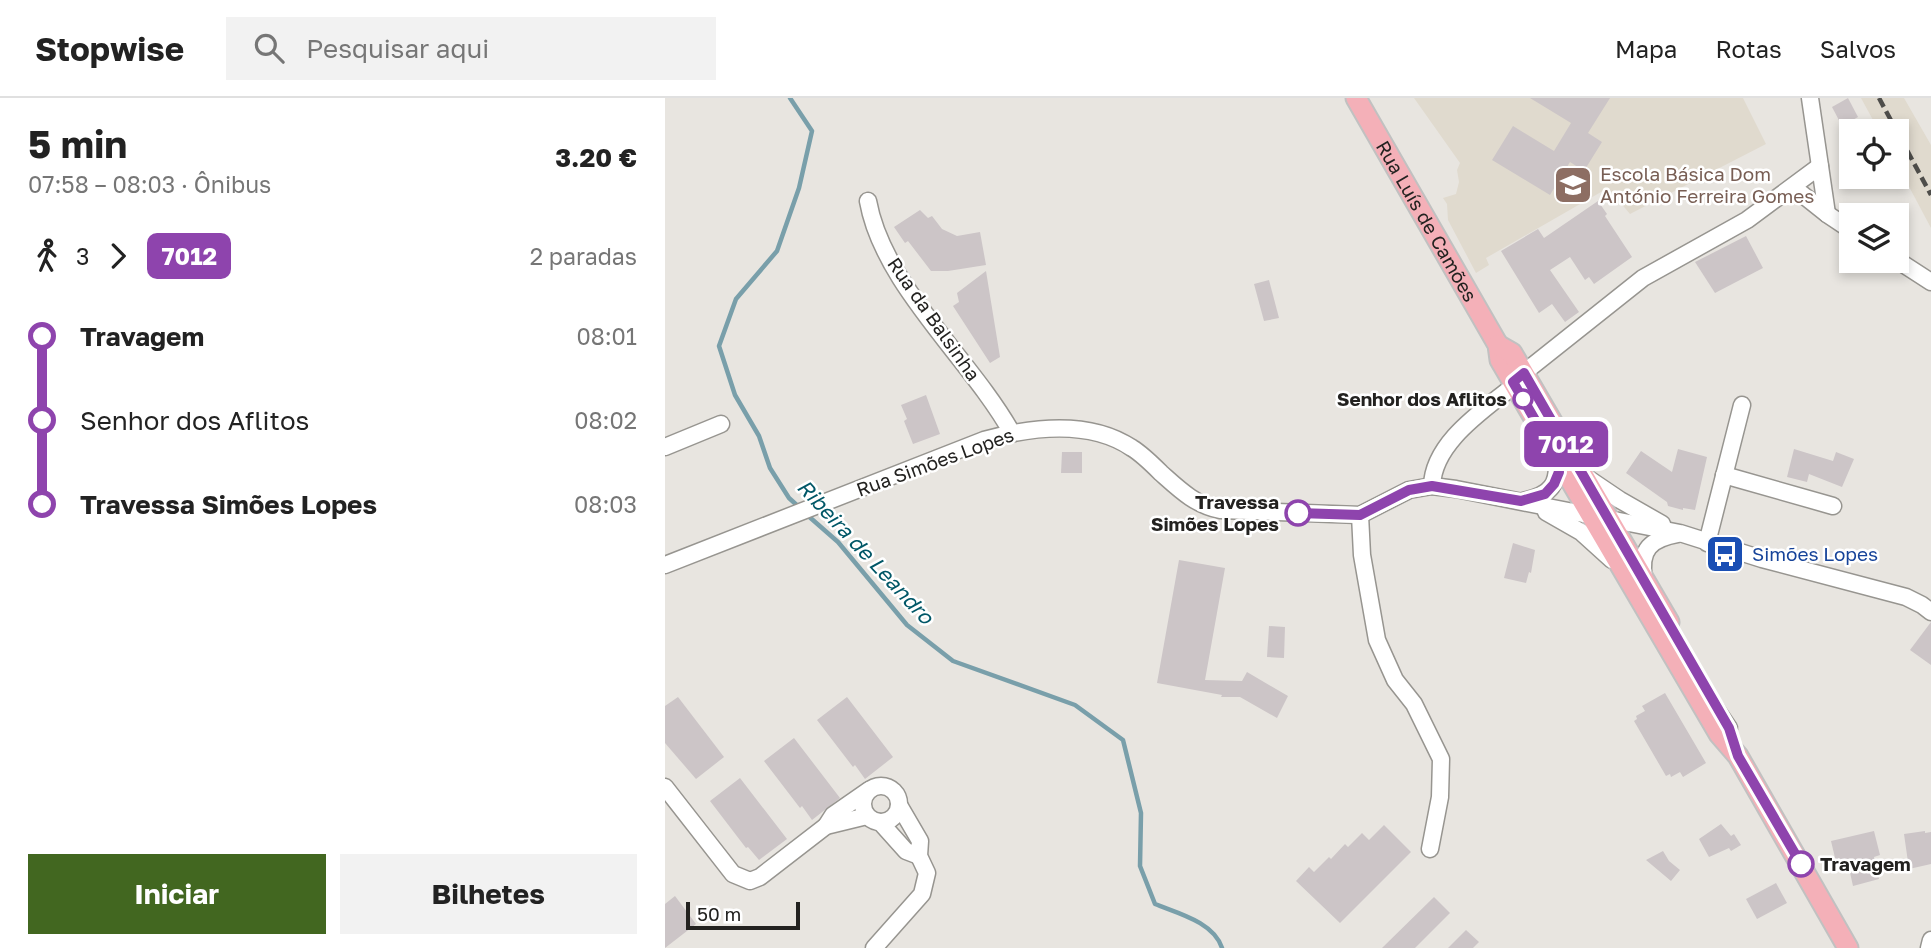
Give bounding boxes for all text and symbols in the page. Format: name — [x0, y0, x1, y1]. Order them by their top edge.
search box — [226, 17, 716, 80]
text: Stopwise — [35, 29, 184, 68]
icon: search — [250, 29, 288, 67]
text: Pesquisar aqui — [306, 33, 489, 64]
text: Mapa — [1615, 34, 1677, 63]
text: Rotas — [1715, 34, 1782, 63]
text: Salvos — [1820, 34, 1896, 63]
map controls — [1839, 119, 1909, 273]
button: locate — [1839, 119, 1909, 189]
text: 5 min — [28, 121, 127, 166]
street label: Rua Luís de Camões — [1372, 136, 1483, 305]
text: 3.20 € — [555, 142, 637, 173]
place label: Escola Básica Dom António Ferreira Gomes — [1600, 162, 1814, 207]
school or university icon: Escola Básica Dom António Ferreira Gomes — [1552, 164, 1594, 206]
text: 07:58 – 08:03 · Ônibus — [28, 170, 271, 198]
button: layers — [1839, 203, 1909, 273]
icon: walk — [28, 237, 66, 275]
icon: forward — [99, 237, 137, 275]
text: 7012 — [161, 241, 217, 270]
text: 3 — [76, 242, 89, 270]
text: 2 paradas — [530, 242, 637, 270]
street label: Rua da Balsinha — [883, 253, 986, 385]
text: Travagem — [80, 321, 204, 352]
text: 08:01 — [576, 322, 637, 350]
place label: Senhor dos Aflitos — [1337, 387, 1507, 410]
marker: Senhor dos Aflitos — [1513, 389, 1533, 409]
text: Senhor dos Aflitos — [80, 405, 309, 436]
text: 08:02 — [574, 406, 637, 434]
line badge: 7012 — [1517, 421, 1615, 467]
street label: Rua Simões Lopes — [853, 422, 1017, 501]
text: 7012 — [1538, 429, 1594, 458]
water label: Ribeira de Leandro — [792, 474, 940, 630]
text: Travessa Simões Lopes — [80, 489, 377, 520]
text: 08:03 — [574, 490, 637, 518]
place label: Travessa Simões Lopes — [1151, 490, 1279, 535]
marker: Travessa Simões Lopes — [1285, 500, 1311, 526]
bus stop icon: Simões Lopes — [1704, 533, 1746, 575]
place label: Simões Lopes — [1752, 542, 1878, 565]
marker: Travagem — [1788, 851, 1814, 877]
place label: Travagem — [1820, 852, 1911, 875]
button: Iniciar — [28, 854, 326, 934]
button: Bilhetes — [340, 854, 637, 934]
scale bar — [686, 899, 800, 931]
text: 50 m — [697, 902, 741, 925]

